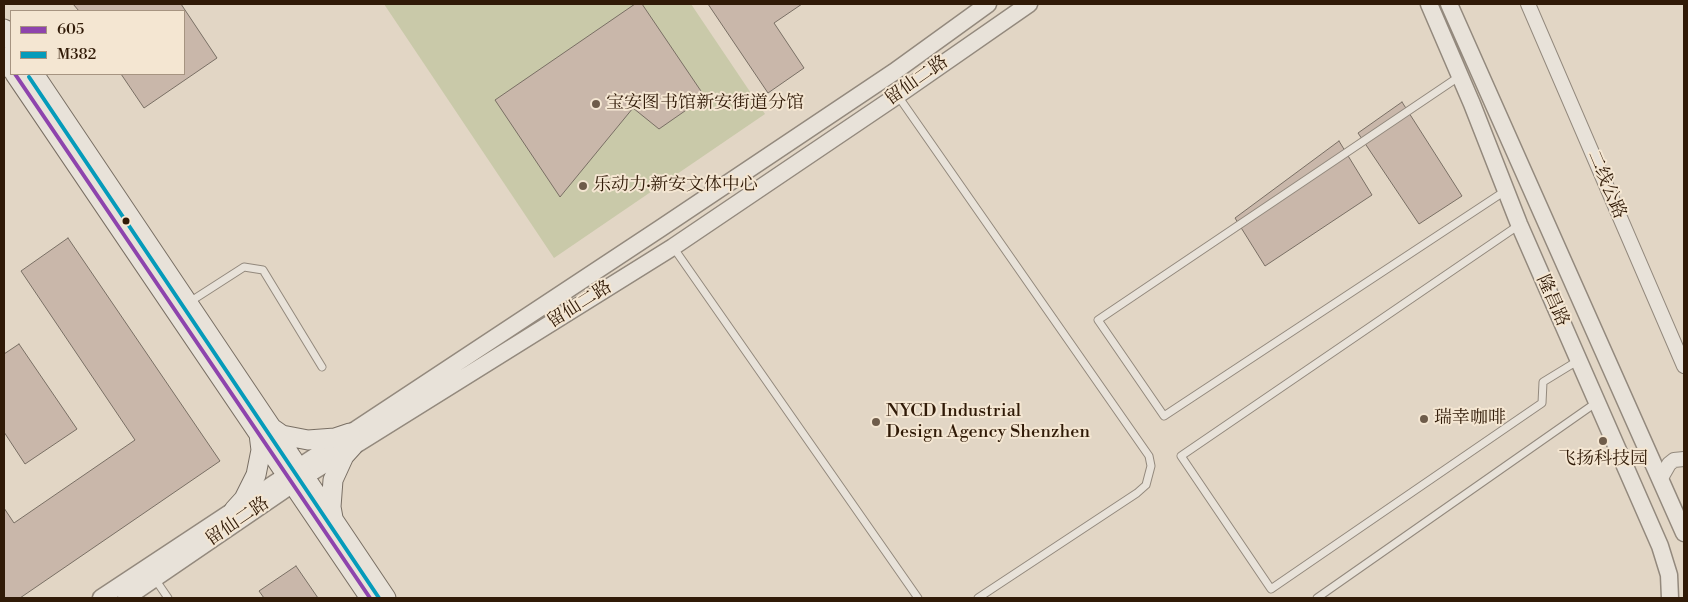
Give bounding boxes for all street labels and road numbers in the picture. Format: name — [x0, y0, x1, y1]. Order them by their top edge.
street label: 留仙二路 — [881, 52, 953, 110]
street label: 二线公路 — [1582, 148, 1630, 222]
street label: 隆昌路 — [1531, 272, 1573, 330]
street label: 留仙二路 — [544, 277, 616, 333]
street label: 留仙二路 — [202, 493, 274, 551]

